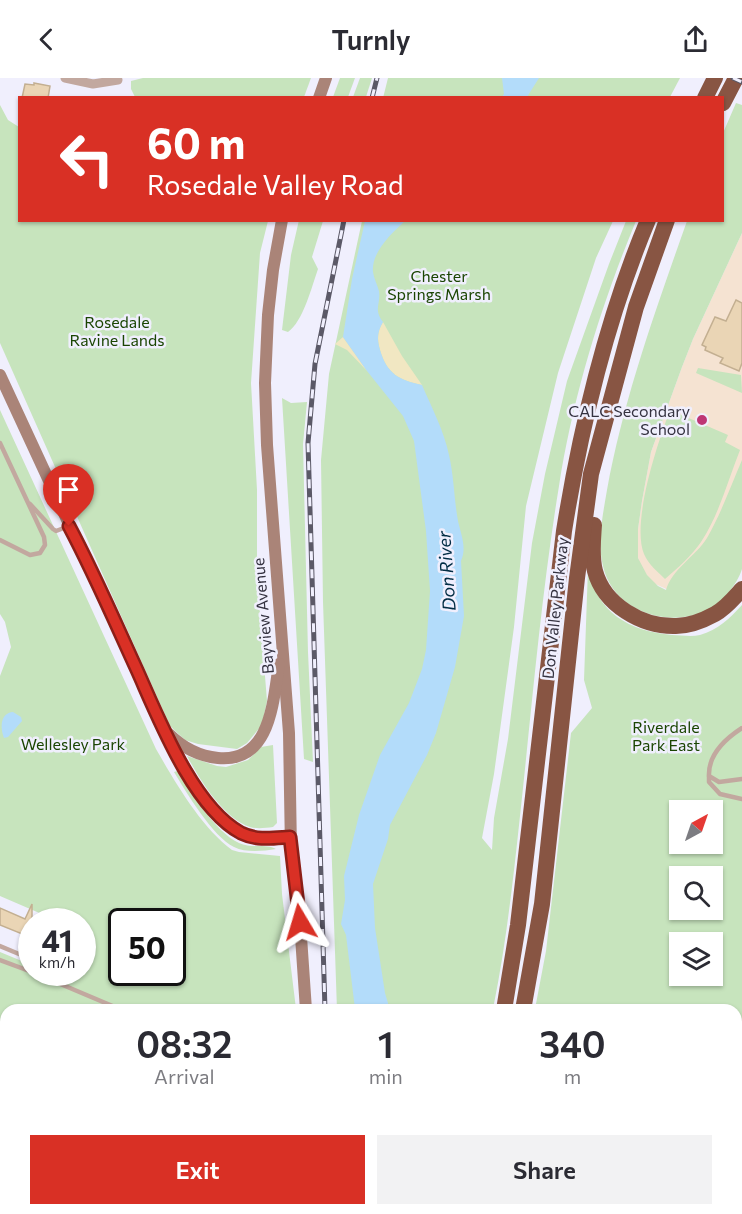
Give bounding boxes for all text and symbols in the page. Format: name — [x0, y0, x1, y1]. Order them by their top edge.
icon: back — [30, 23, 63, 56]
text: Turnly — [331, 23, 411, 56]
icon: share — [679, 23, 712, 56]
text: 60 m — [147, 116, 246, 168]
icon: left — [48, 120, 126, 198]
text: Rosedale Valley Road — [147, 168, 404, 201]
park label: Chester Springs Marsh — [387, 266, 491, 303]
park label: Rosedale Ravine Lands — [69, 312, 165, 349]
place label: CALC Secondary School — [568, 401, 690, 438]
marker: CALC Secondary School — [695, 413, 709, 427]
pin — [43, 464, 94, 526]
icon: arrive — [52, 473, 85, 506]
water label: Don River — [432, 529, 460, 612]
street label: Don Valley Parkway — [538, 536, 571, 680]
street label: Bayview Avenue — [248, 557, 277, 675]
park label: Riverdale Park East — [632, 717, 701, 754]
park label: Wellesley Park — [21, 734, 126, 753]
north arrow — [669, 800, 723, 854]
map controls — [669, 800, 723, 986]
button: search — [669, 866, 723, 920]
position arrow — [268, 890, 332, 954]
speed limit sign: 50 — [108, 908, 186, 986]
text: 41 — [41, 921, 73, 958]
button: layers — [669, 932, 723, 986]
text: km/h — [39, 953, 75, 971]
text: 08:32 — [136, 1021, 232, 1065]
text: 1 — [378, 1021, 394, 1065]
text: 340 — [539, 1021, 606, 1065]
text: Arrival — [154, 1064, 215, 1088]
text: min — [369, 1064, 403, 1088]
text: m — [564, 1064, 581, 1088]
button: Exit — [30, 1135, 365, 1204]
button: Share — [377, 1135, 712, 1204]

